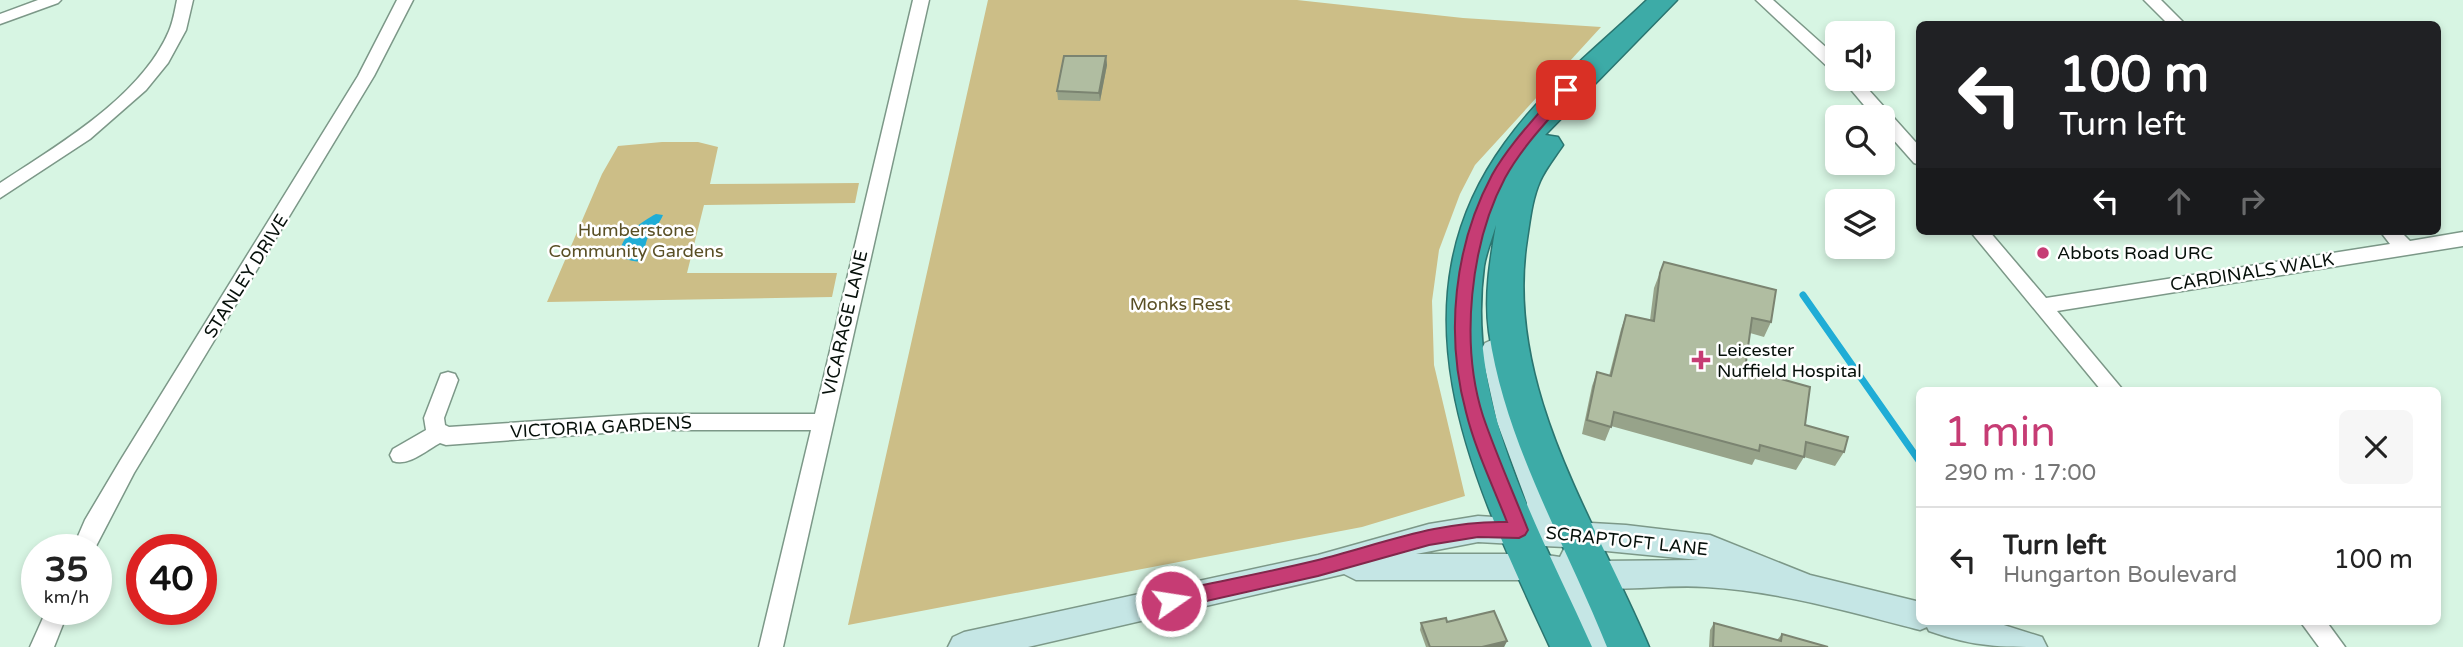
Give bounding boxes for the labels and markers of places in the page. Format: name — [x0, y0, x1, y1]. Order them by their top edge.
pin — [1536, 60, 1596, 120]
place label: Abbots Road URC — [2057, 242, 2213, 264]
marker: Abbots Road URC — [2035, 245, 2051, 261]
place label: Leicester Nuffield Hospital — [1717, 339, 1862, 382]
marker: Leicester Nuffield Hospital — [1691, 350, 1711, 370]

